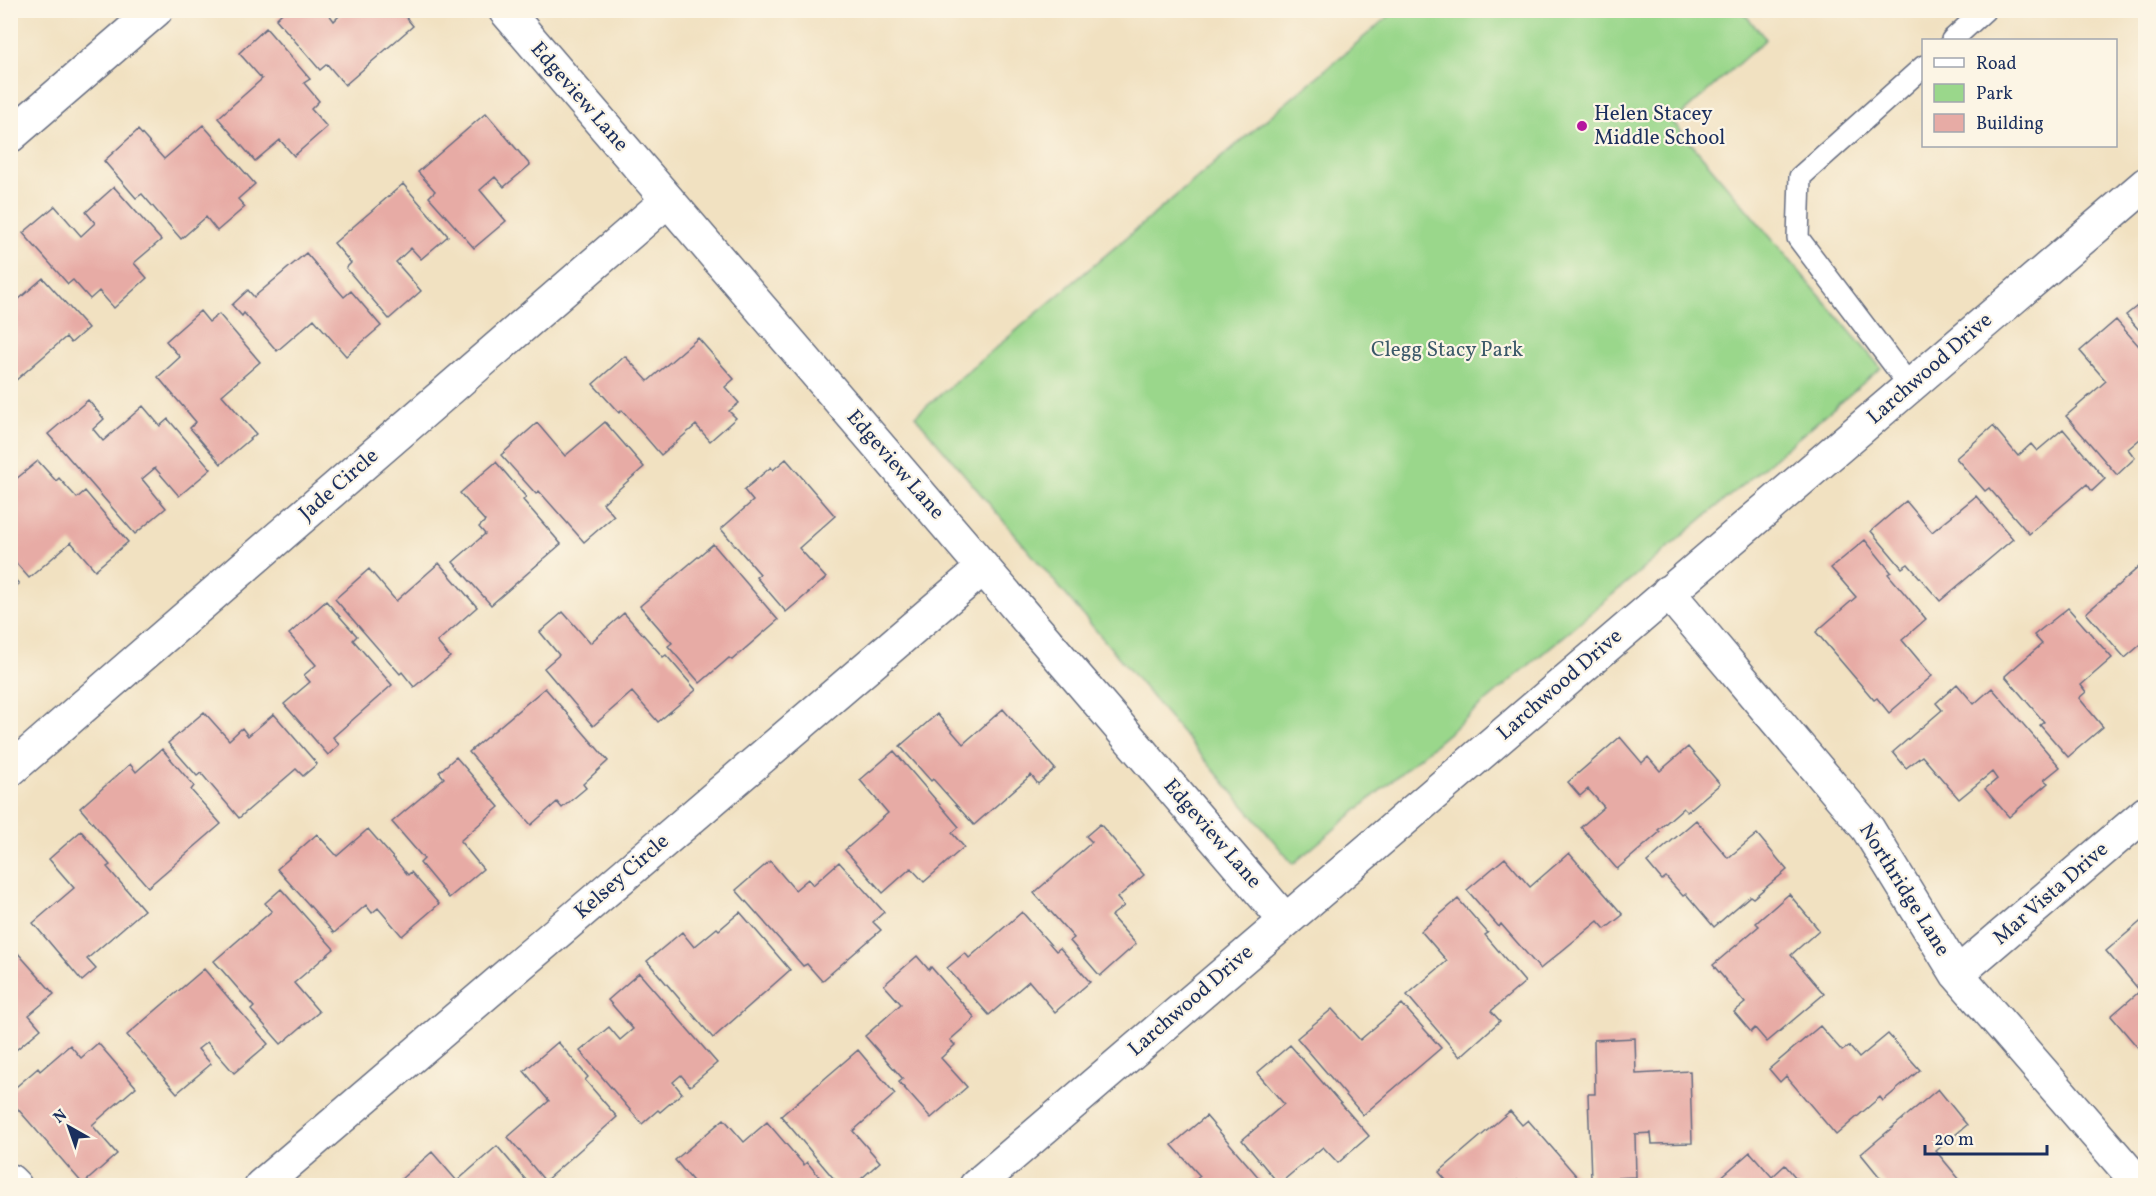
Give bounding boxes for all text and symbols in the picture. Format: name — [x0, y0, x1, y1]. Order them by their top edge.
street label: Edgeview Lane — [523, 36, 635, 158]
legend — [1922, 39, 2117, 147]
text: Road — [1976, 52, 2017, 77]
text: Park — [1976, 82, 2013, 107]
place label: Helen Stacey Middle School — [1594, 100, 1725, 153]
text: Building — [1976, 112, 2044, 137]
marker: Helen Stacey Middle School — [1575, 119, 1589, 133]
street label: Larchwood Drive — [1861, 306, 1999, 432]
park label: Clegg Stacy Park — [1371, 336, 1524, 365]
street label: Edgeview Lane — [839, 404, 951, 526]
street label: Jade Circle — [293, 442, 385, 528]
street label: Larchwood Drive — [1491, 622, 1629, 748]
street label: Edgeview Lane — [1156, 773, 1268, 895]
street label: Northridge Lane — [1851, 818, 1957, 962]
street label: Kelsey Circle — [568, 828, 676, 926]
street label: Mar Vista Drive — [1987, 836, 2115, 952]
street label: Larchwood Drive — [1122, 938, 1260, 1064]
north arrow — [39, 1097, 99, 1157]
text: N — [49, 1105, 72, 1129]
scale bar — [1925, 1118, 2046, 1156]
text: 20 m — [1934, 1128, 1974, 1153]

